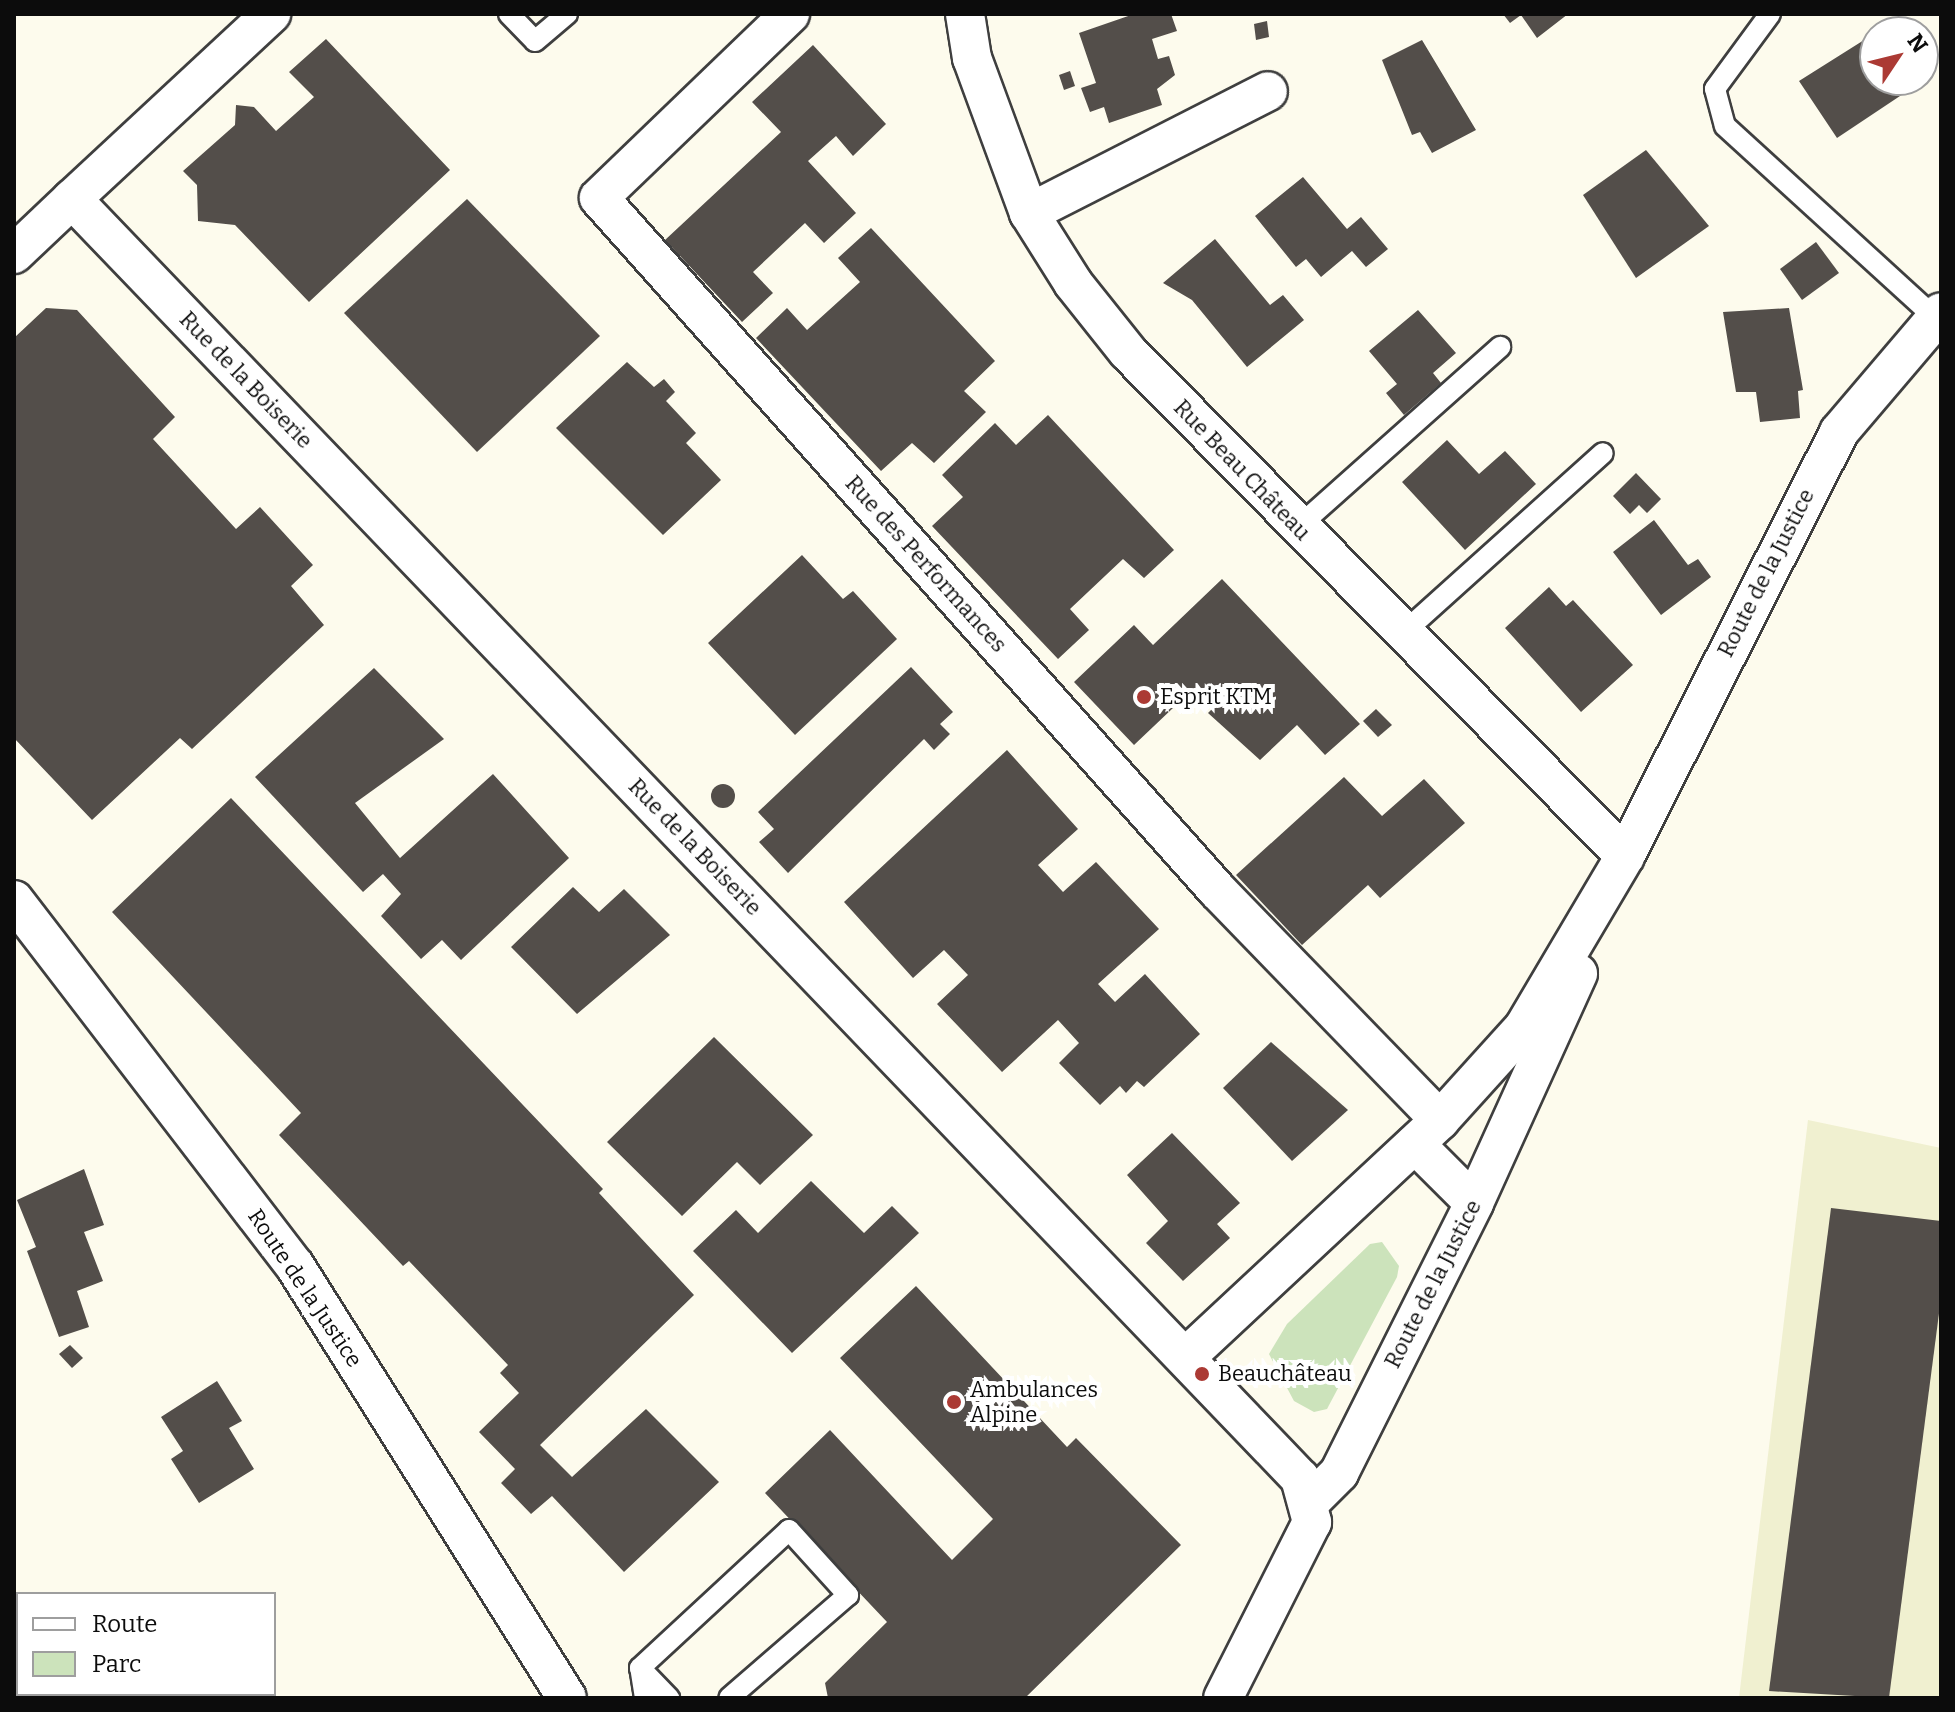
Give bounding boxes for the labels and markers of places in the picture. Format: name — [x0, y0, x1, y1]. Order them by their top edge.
place label: Esprit KTM — [1160, 684, 1272, 710]
marker: Esprit KTM — [1135, 688, 1153, 706]
place label: Beauchâteau — [1218, 1361, 1352, 1387]
marker: Beauchâteau — [1193, 1365, 1211, 1383]
place label: Ambulances Alpine — [970, 1376, 1098, 1428]
marker: Ambulances Alpine — [945, 1393, 963, 1411]

